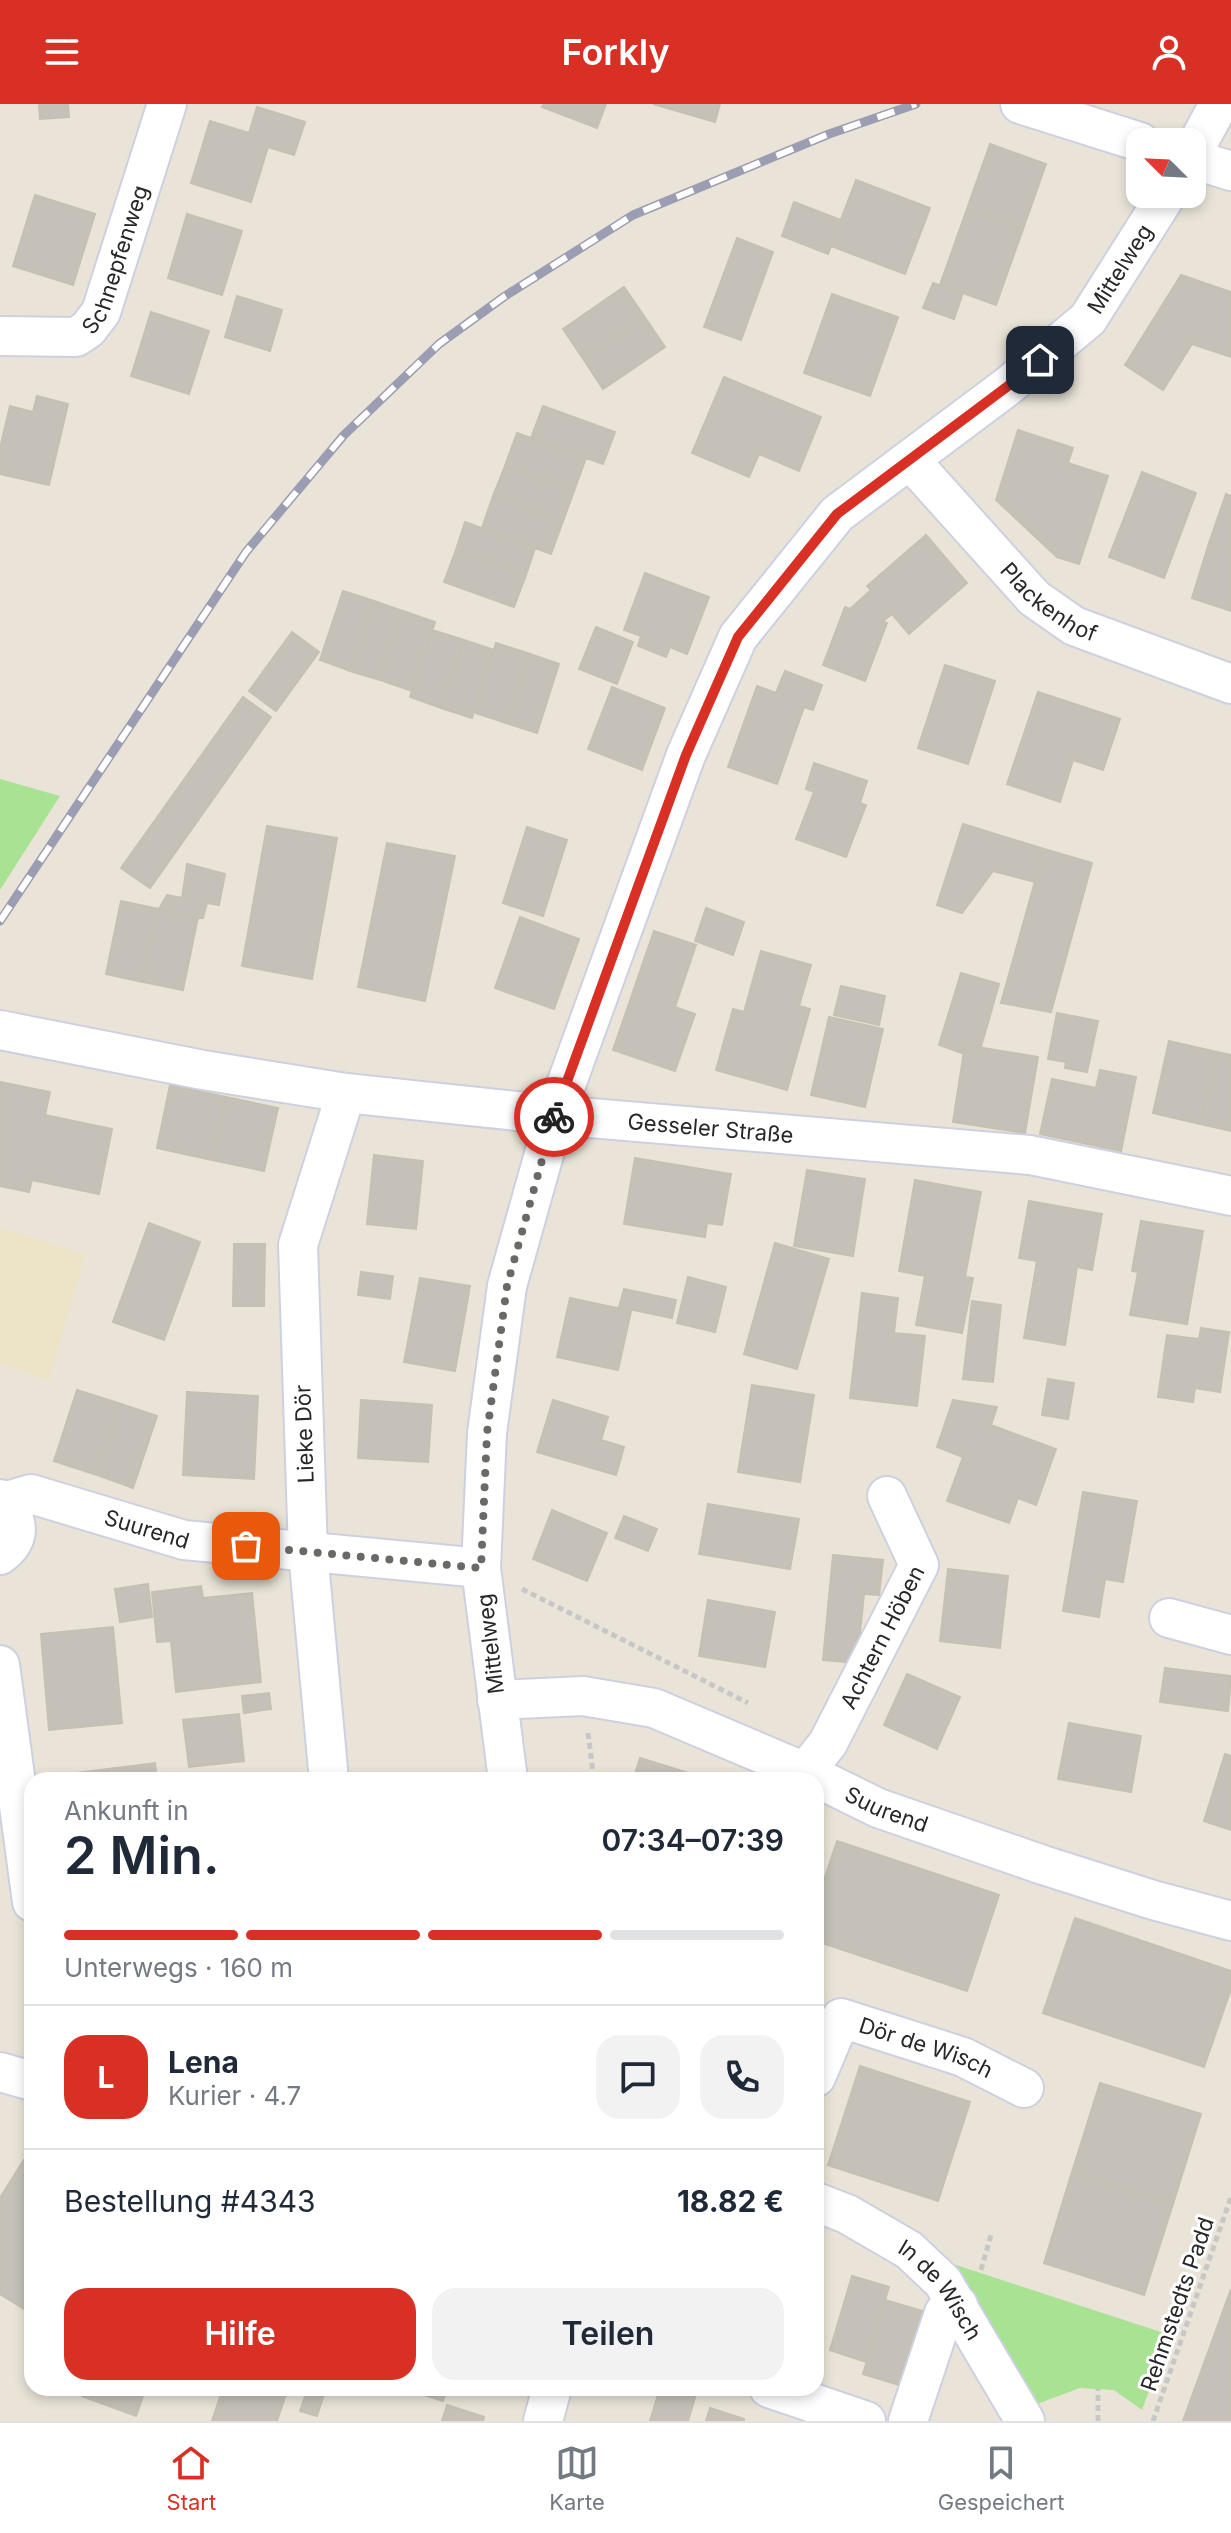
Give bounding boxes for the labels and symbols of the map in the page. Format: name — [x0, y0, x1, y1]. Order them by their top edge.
north arrow — [1126, 128, 1206, 208]
street label: Schnepfenweg — [76, 182, 153, 339]
street label: Mittelweg — [1082, 219, 1158, 318]
pin — [1006, 326, 1074, 394]
street label: Plackenhof — [995, 557, 1101, 646]
courier — [514, 1077, 594, 1157]
street label: Gesseler Straße — [627, 1108, 795, 1148]
street label: Lieke Dör — [289, 1384, 319, 1484]
street label: Suurend — [101, 1504, 192, 1554]
pin — [212, 1512, 280, 1580]
street label: Achtern Höben — [835, 1561, 930, 1713]
street label: Mittelweg — [471, 1592, 509, 1696]
street label: Suurend — [841, 1781, 932, 1837]
street label: Dör de Wisch — [856, 2012, 997, 2083]
street label: Rehmstedts Padd — [1135, 2214, 1219, 2394]
street label: In de Wisch — [894, 2234, 987, 2345]

